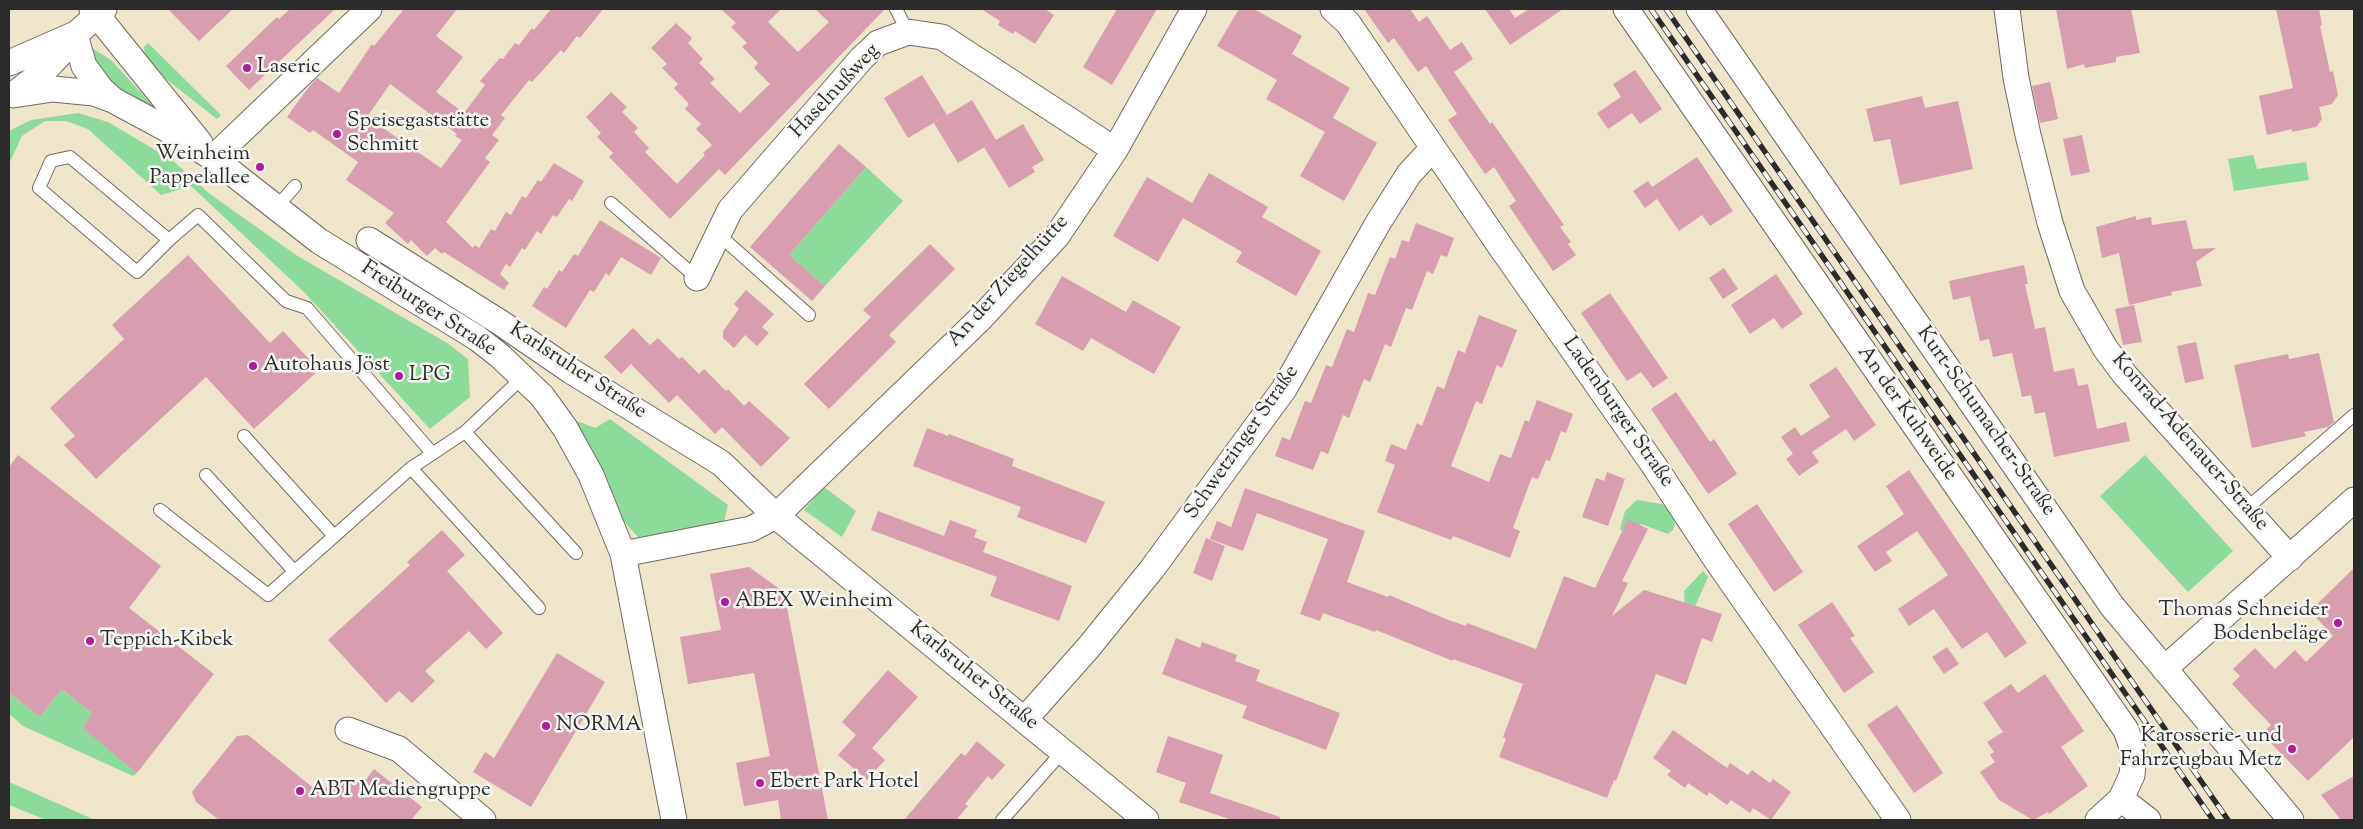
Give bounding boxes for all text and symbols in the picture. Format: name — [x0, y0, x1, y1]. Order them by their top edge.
street label: Haselnußweg — [786, 40, 886, 144]
place label: Laseric — [257, 55, 321, 81]
marker: Laseric — [241, 62, 253, 74]
place label: Speisegaststätte Schmitt — [347, 109, 489, 159]
marker: Speisegaststätte Schmitt — [331, 128, 343, 140]
place label: Weinheim Pappelallee — [150, 142, 250, 192]
marker: Weinheim Pappelallee — [254, 161, 266, 173]
street label: An der Ziegelhütte — [943, 211, 1075, 353]
street label: Freiburger Straße — [355, 257, 501, 363]
street label: Karlsruher Straße — [504, 318, 650, 426]
street label: Kurt-Schumacher-Straße — [1910, 322, 2060, 522]
street label: Ladenburger Straße — [1556, 333, 1678, 493]
street label: An der Kuhweide — [1850, 342, 1962, 486]
street label: Konrad-Adenauer-Straße — [2105, 349, 2273, 537]
place label: Autohaus Jöst — [263, 353, 390, 379]
marker: Autohaus Jöst — [247, 360, 259, 372]
street label: Schwetzinger Straße — [1180, 361, 1306, 525]
place label: LPG — [409, 363, 451, 389]
marker: LPG — [393, 370, 405, 382]
place label: ABEX Weinheim — [735, 589, 893, 615]
marker: ABEX Weinheim — [719, 596, 731, 608]
place label: Thomas Schneider Bodenbeläge — [2158, 598, 2328, 648]
street label: Karlsruher Straße — [903, 617, 1043, 737]
marker: Thomas Schneider Bodenbeläge — [2332, 617, 2344, 629]
place label: Teppich-Kibek — [100, 628, 234, 654]
marker: Teppich-Kibek — [84, 635, 96, 647]
place label: NORMA — [556, 713, 642, 739]
marker: NORMA — [540, 720, 552, 732]
place label: Karosserie- und Fahrzeugbau Metz — [2120, 724, 2282, 774]
marker: Karosserie- und Fahrzeugbau Metz — [2286, 743, 2298, 755]
place label: Ebert Park Hotel — [770, 770, 919, 796]
marker: Ebert Park Hotel — [754, 777, 766, 789]
place label: ABT Mediengruppe — [310, 778, 491, 804]
marker: ABT Mediengruppe — [294, 785, 306, 797]

